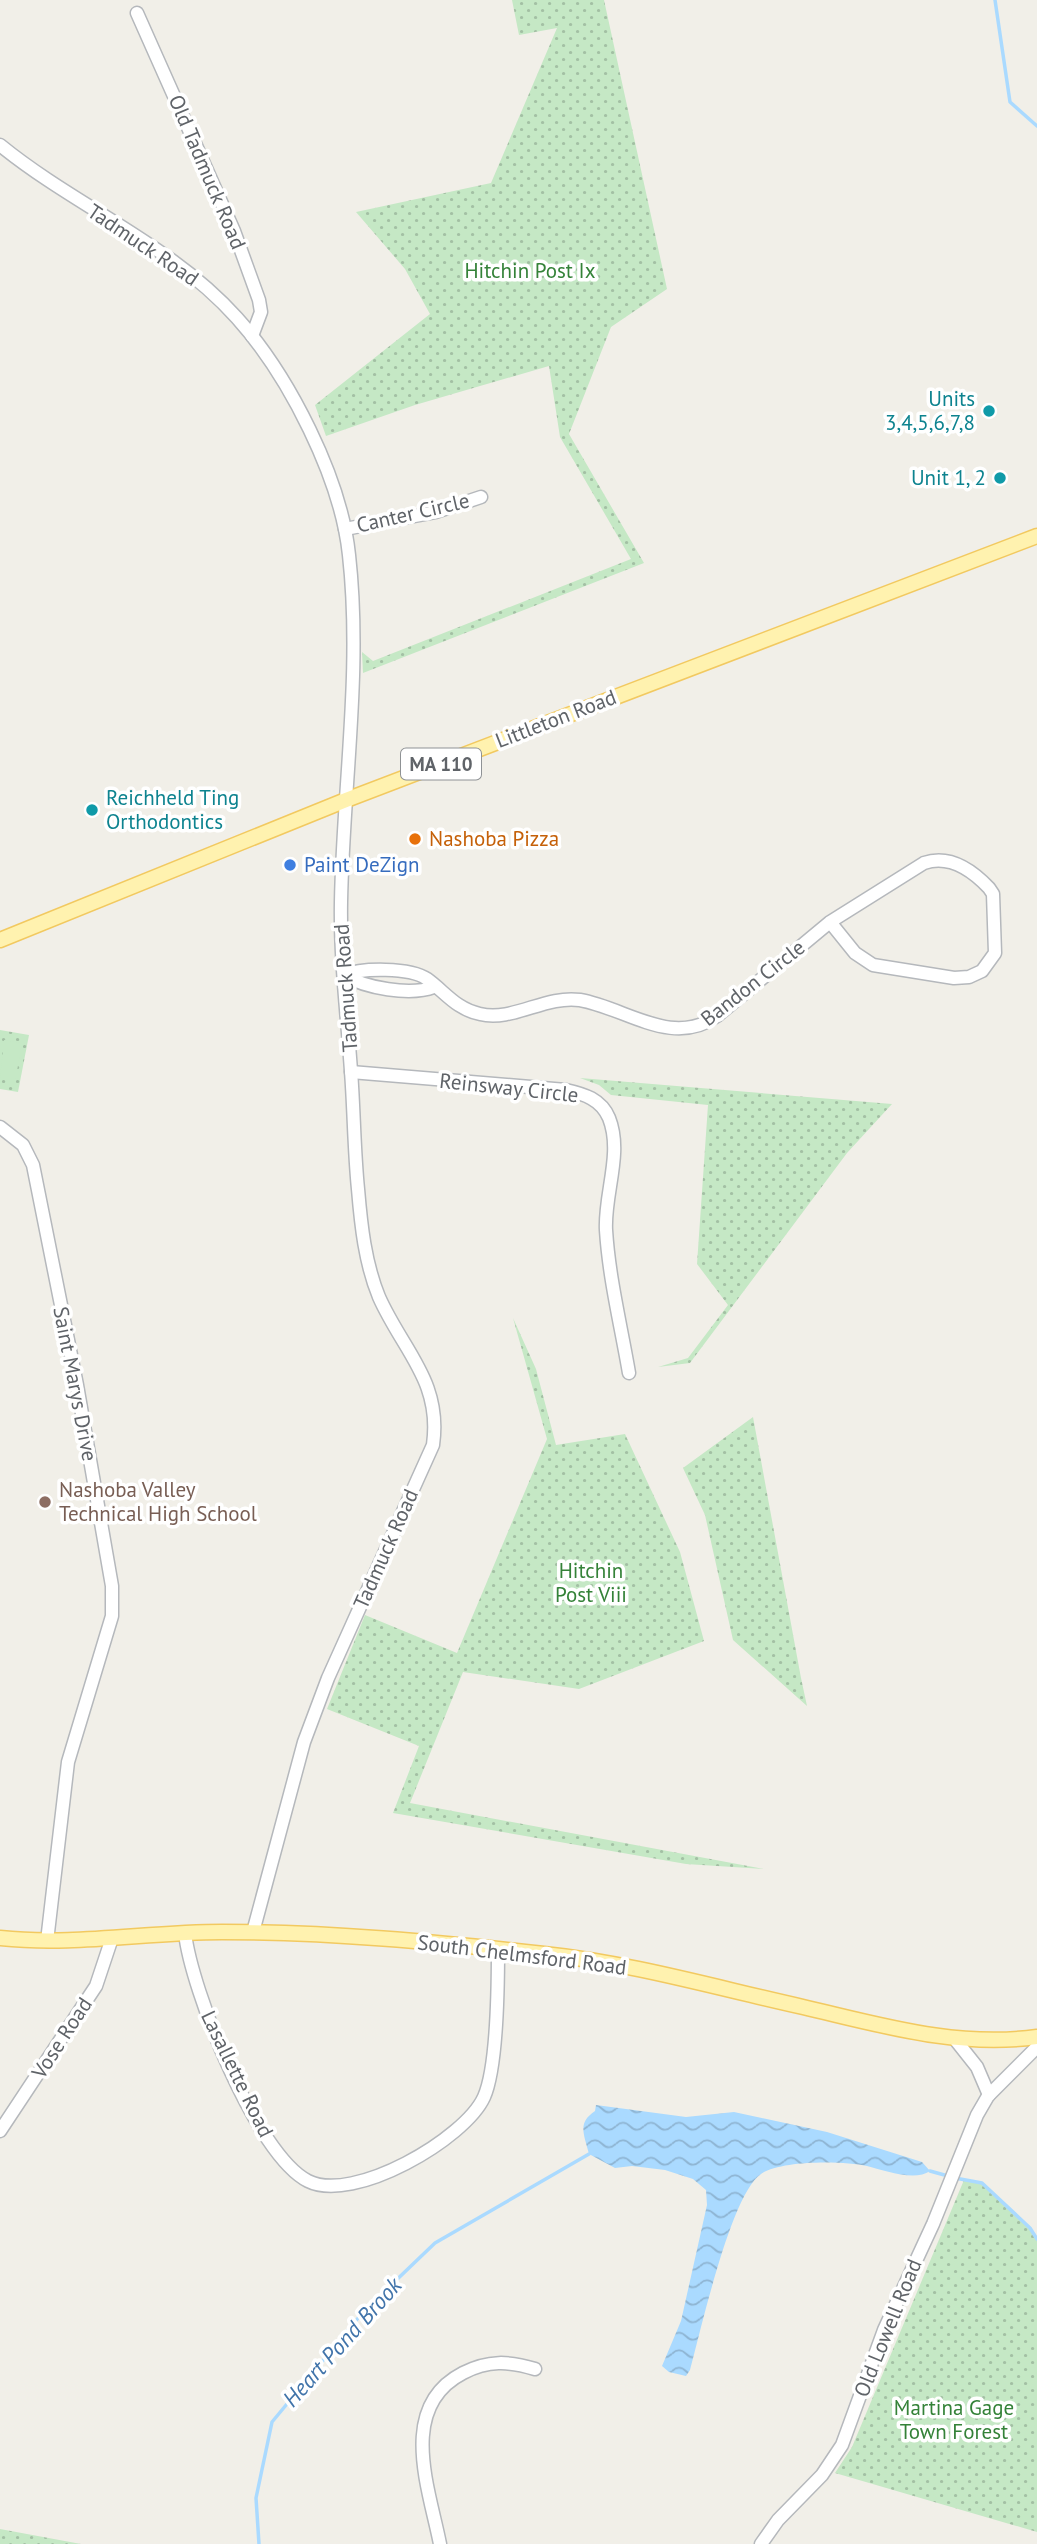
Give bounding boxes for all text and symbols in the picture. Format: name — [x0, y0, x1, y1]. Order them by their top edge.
street label: Old Tadmuck Road — [163, 90, 252, 253]
street label: Tadmuck Road — [82, 197, 204, 292]
park label: Hitchin Post Ix — [464, 257, 596, 284]
place label: Units 3,4,5,6,7,8 — [885, 385, 975, 436]
marker: Units 3,4,5,6,7,8 — [981, 403, 997, 419]
place label: Unit 1, 2 — [911, 464, 986, 491]
marker: Unit 1, 2 — [992, 470, 1008, 486]
street label: Canter Circle — [354, 486, 472, 539]
street label: Littleton Road — [492, 683, 620, 754]
road number: MA 110 — [401, 748, 481, 779]
place label: Reichheld Ting Orthodontics — [106, 784, 239, 835]
marker: Reichheld Ting Orthodontics — [84, 802, 100, 818]
place label: Nashoba Pizza — [429, 825, 559, 852]
marker: Nashoba Pizza — [407, 831, 423, 847]
place label: Paint DeZign — [304, 851, 420, 878]
marker: Paint DeZign — [282, 857, 298, 873]
street label: Tadmuck Road — [328, 923, 363, 1053]
street label: Bandon Circle — [695, 934, 810, 1032]
street label: Reinsway Circle — [438, 1067, 580, 1108]
street label: Saint Marys Drive — [47, 1304, 104, 1463]
place label: Nashoba Valley Technical High School — [59, 1476, 257, 1527]
street label: Tadmuck Road — [347, 1485, 424, 1613]
marker: Nashoba Valley Technical High School — [37, 1494, 53, 1510]
park label: Hitchin Post Viii — [555, 1557, 627, 1608]
street label: South Chelmsford Road — [416, 1928, 628, 1981]
street label: Vose Road — [25, 1992, 98, 2084]
street label: Lasallette Road — [195, 2006, 280, 2142]
street label: Old Lowell Road — [848, 2255, 927, 2401]
water label: Heart Pond Brook — [276, 2270, 409, 2412]
park label: Martina Gage Town Forest — [894, 2394, 1014, 2445]

